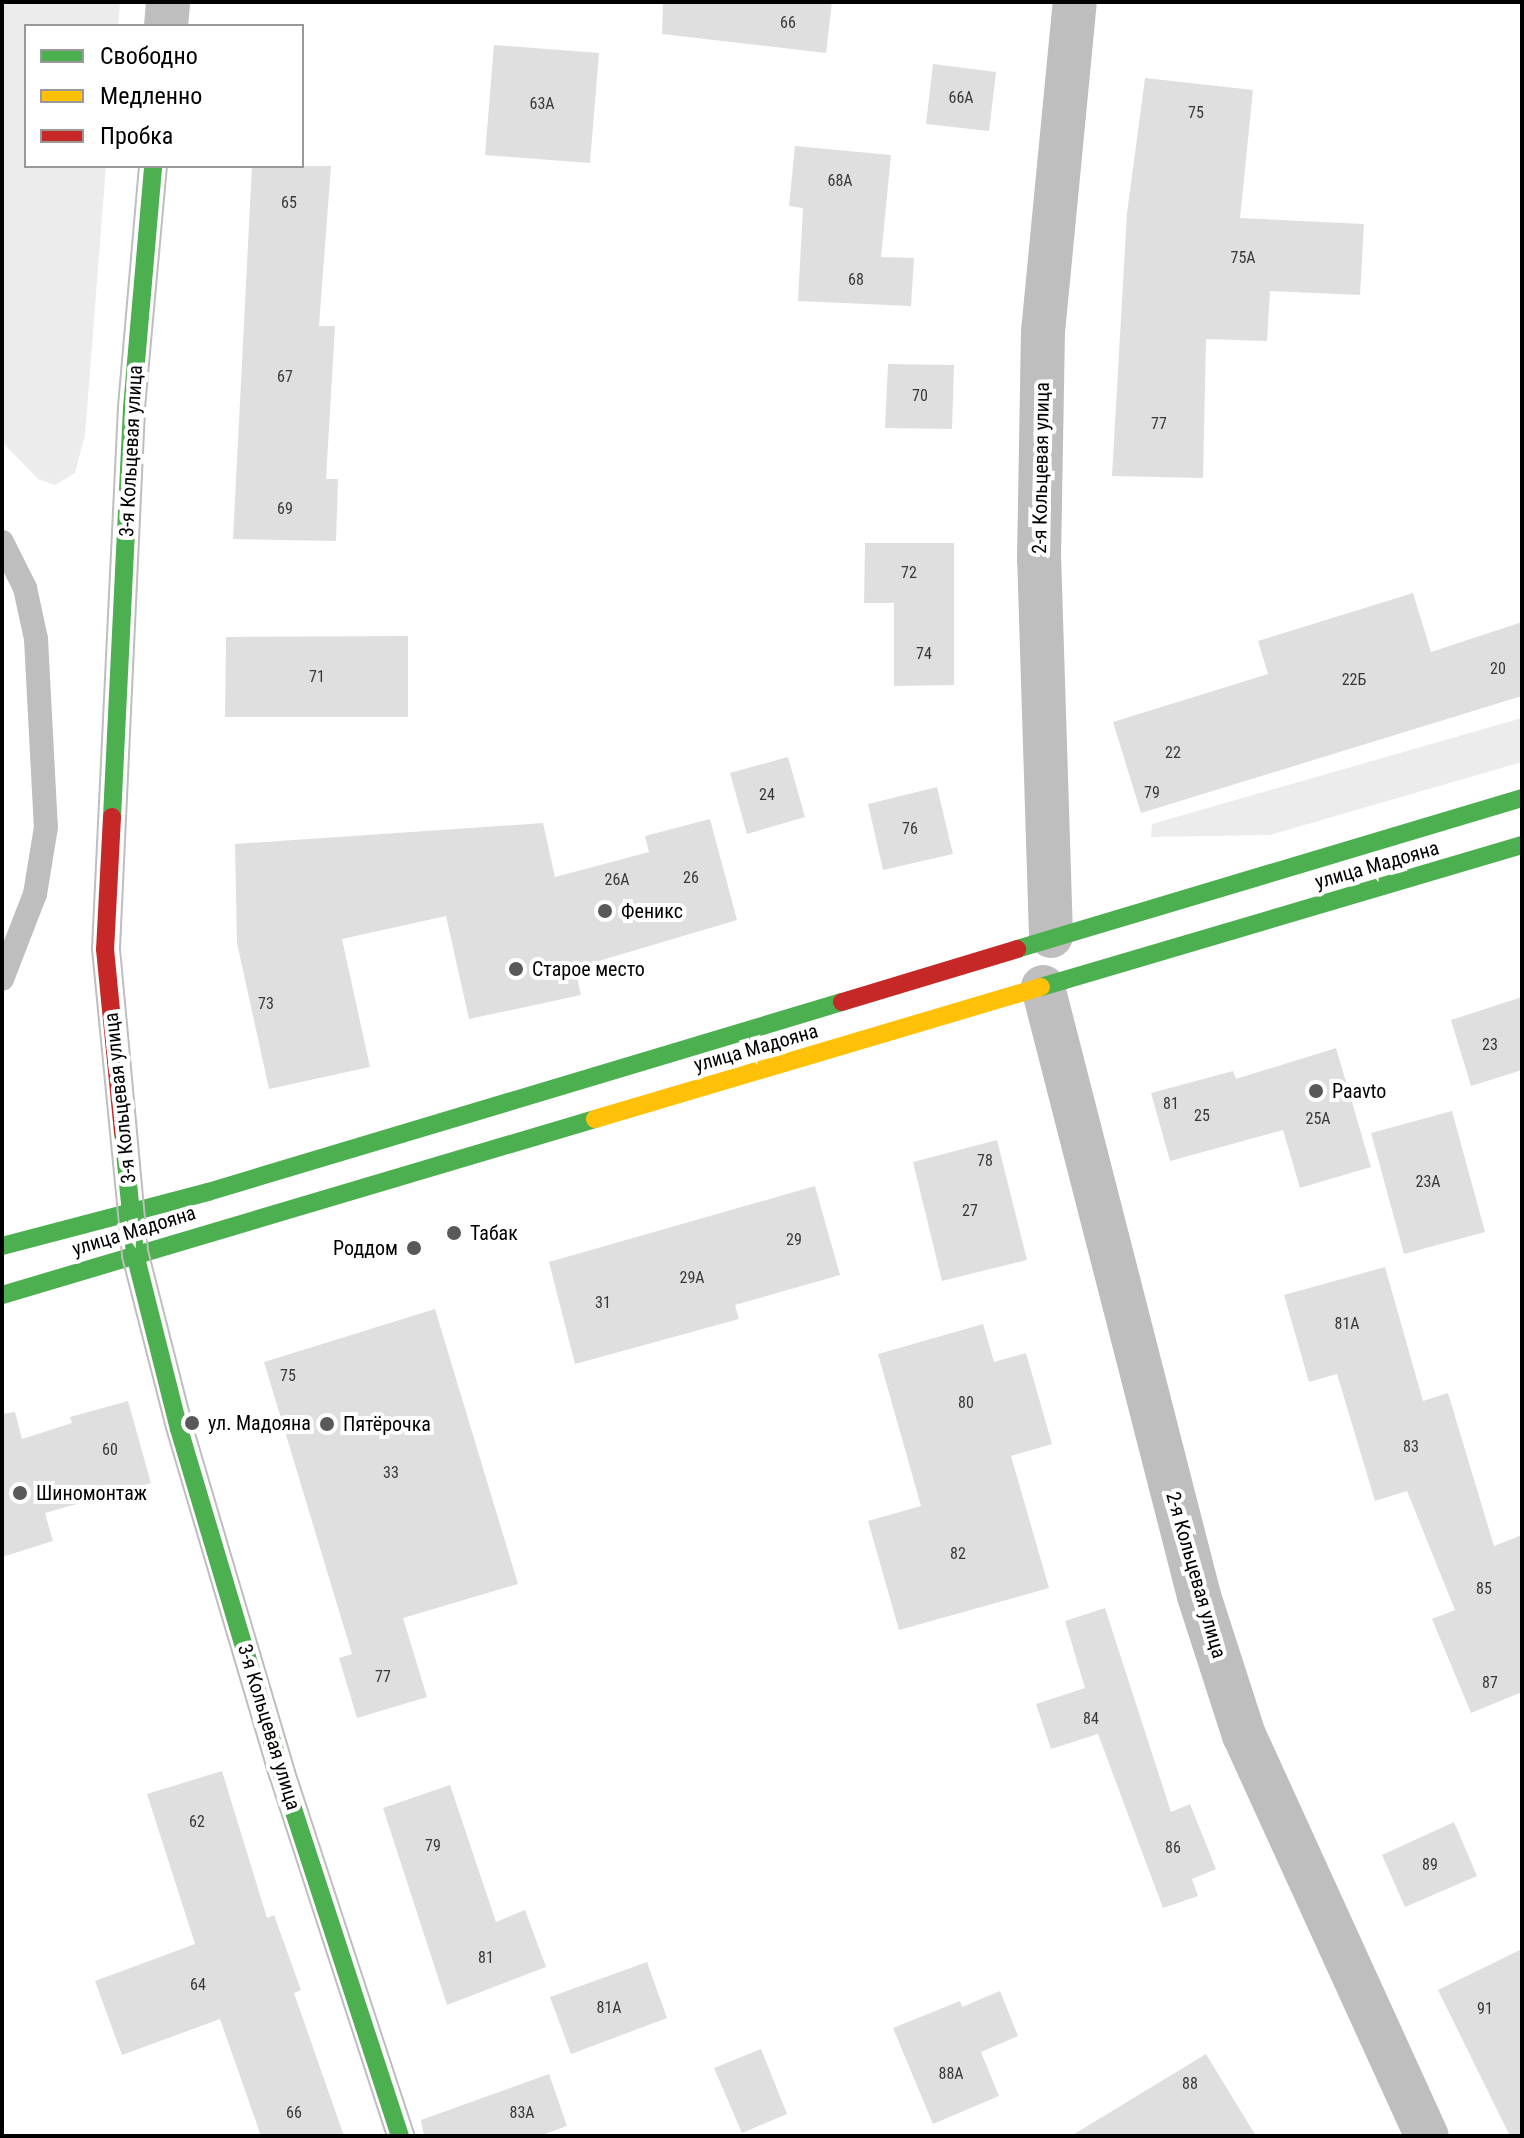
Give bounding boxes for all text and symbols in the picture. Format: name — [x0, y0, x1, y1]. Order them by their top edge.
house number: 66 — [780, 13, 796, 33]
legend — [24, 24, 304, 168]
text: Свободно — [100, 42, 198, 70]
text: Медленно — [100, 82, 202, 110]
house number: 66А — [948, 88, 974, 108]
house number: 63А — [529, 94, 555, 114]
house number: 75 — [1188, 103, 1204, 123]
text: Пробка — [100, 122, 173, 150]
house number: 68А — [827, 171, 853, 191]
house number: 65 — [281, 193, 297, 213]
house number: 75А — [1230, 248, 1256, 268]
house number: 68 — [848, 270, 864, 290]
street label: 3-я Кольцевая улица — [115, 365, 147, 537]
house number: 67 — [277, 367, 293, 387]
street label: 2-я Кольцевая улица — [1028, 382, 1054, 554]
house number: 70 — [912, 386, 928, 406]
house number: 77 — [1151, 414, 1167, 434]
house number: 69 — [277, 499, 293, 519]
house number: 72 — [901, 563, 917, 583]
house number: 74 — [916, 644, 932, 664]
house number: 20 — [1490, 659, 1506, 679]
house number: 71 — [309, 667, 325, 687]
house number: 22Б — [1342, 670, 1366, 690]
house number: 22 — [1165, 743, 1181, 763]
house number: 79 — [1144, 783, 1160, 803]
house number: 24 — [759, 785, 775, 805]
house number: 76 — [902, 819, 918, 839]
street label: улица Мадояна — [1312, 836, 1442, 894]
house number: 26 — [683, 868, 699, 888]
house number: 26А — [604, 870, 630, 890]
place label: Феникс — [621, 899, 683, 923]
marker: Феникс — [596, 902, 614, 920]
place label: Старое место — [532, 957, 645, 981]
marker: Старое место — [507, 960, 525, 978]
house number: 73 — [258, 994, 274, 1014]
street label: 3-я Кольцевая улица — [99, 1011, 141, 1185]
street label: улица Мадояна — [691, 1019, 821, 1077]
house number: 23 — [1482, 1035, 1498, 1055]
place label: Paavto — [1332, 1079, 1386, 1103]
marker: Paavto — [1307, 1082, 1325, 1100]
house number: 81 — [1163, 1094, 1179, 1114]
house number: 25 — [1194, 1106, 1210, 1126]
house number: 25А — [1305, 1109, 1331, 1129]
house number: 78 — [977, 1151, 993, 1171]
house number: 23А — [1415, 1172, 1441, 1192]
street label: улица Мадояна — [69, 1201, 199, 1261]
house number: 27 — [962, 1201, 978, 1221]
place label: Табак — [470, 1221, 518, 1245]
marker: Табак — [445, 1224, 463, 1242]
house number: 29 — [786, 1230, 802, 1250]
place label: Роддом — [333, 1236, 398, 1260]
marker: Роддом — [405, 1239, 423, 1257]
house number: 29А — [679, 1268, 705, 1288]
house number: 31 — [595, 1293, 611, 1313]
house number: 81А — [1334, 1314, 1360, 1334]
house number: 75 — [280, 1366, 296, 1386]
house number: 80 — [958, 1393, 974, 1413]
place label: ул. Мадояна — [208, 1411, 311, 1435]
place label: Пятёрочка — [343, 1412, 431, 1436]
marker: ул. Мадояна — [183, 1414, 201, 1432]
marker: Пятёрочка — [318, 1415, 336, 1433]
house number: 83 — [1403, 1437, 1419, 1457]
house number: 60 — [102, 1440, 118, 1460]
house number: 33 — [383, 1463, 399, 1483]
place label: Шиномонтаж — [36, 1481, 147, 1505]
marker: Шиномонтаж — [11, 1484, 29, 1502]
street label: 2-я Кольцевая улица — [1161, 1489, 1231, 1661]
house number: 82 — [950, 1544, 966, 1564]
house number: 85 — [1476, 1579, 1492, 1599]
street label: 3-я Кольцевая улица — [232, 1641, 306, 1813]
house number: 77 — [375, 1667, 391, 1687]
house number: 87 — [1482, 1673, 1498, 1693]
house number: 84 — [1083, 1709, 1099, 1729]
house number: 62 — [189, 1812, 205, 1832]
house number: 79 — [425, 1836, 441, 1856]
house number: 86 — [1165, 1838, 1181, 1858]
house number: 89 — [1422, 1855, 1438, 1875]
house number: 81 — [478, 1948, 494, 1968]
house number: 64 — [190, 1975, 206, 1995]
house number: 81А — [596, 1998, 622, 2018]
house number: 91 — [1477, 1999, 1493, 2019]
house number: 88А — [938, 2064, 964, 2084]
house number: 88 — [1182, 2074, 1198, 2094]
house number: 66 — [286, 2103, 302, 2123]
house number: 83А — [509, 2103, 535, 2123]

